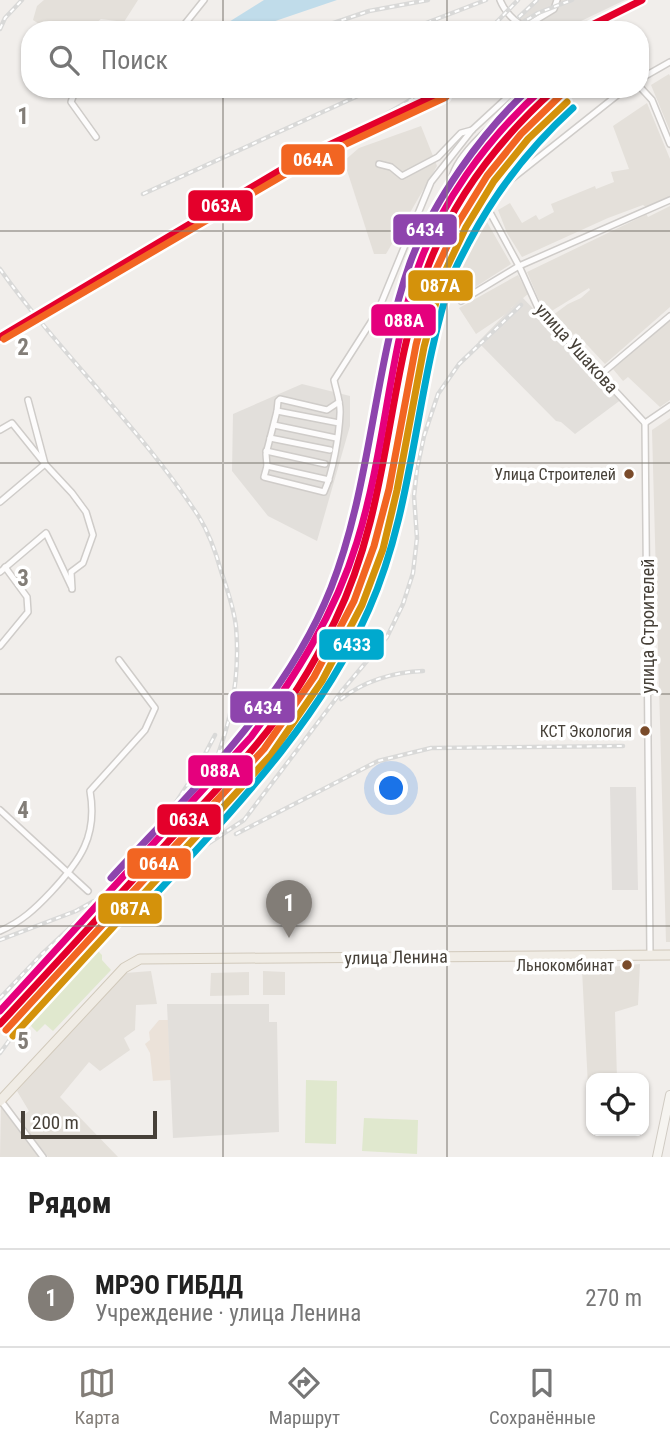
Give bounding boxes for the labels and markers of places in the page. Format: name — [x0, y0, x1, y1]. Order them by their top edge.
place label: Улица Строителей — [494, 465, 616, 484]
marker: Улица Строителей — [622, 467, 636, 481]
place label: КСТ Экология — [540, 722, 632, 741]
marker: КСТ Экология — [638, 724, 652, 738]
pin: 1 — [266, 880, 312, 938]
place label: Льнокомбинат — [516, 956, 614, 975]
marker: Льнокомбинат — [620, 958, 634, 972]

